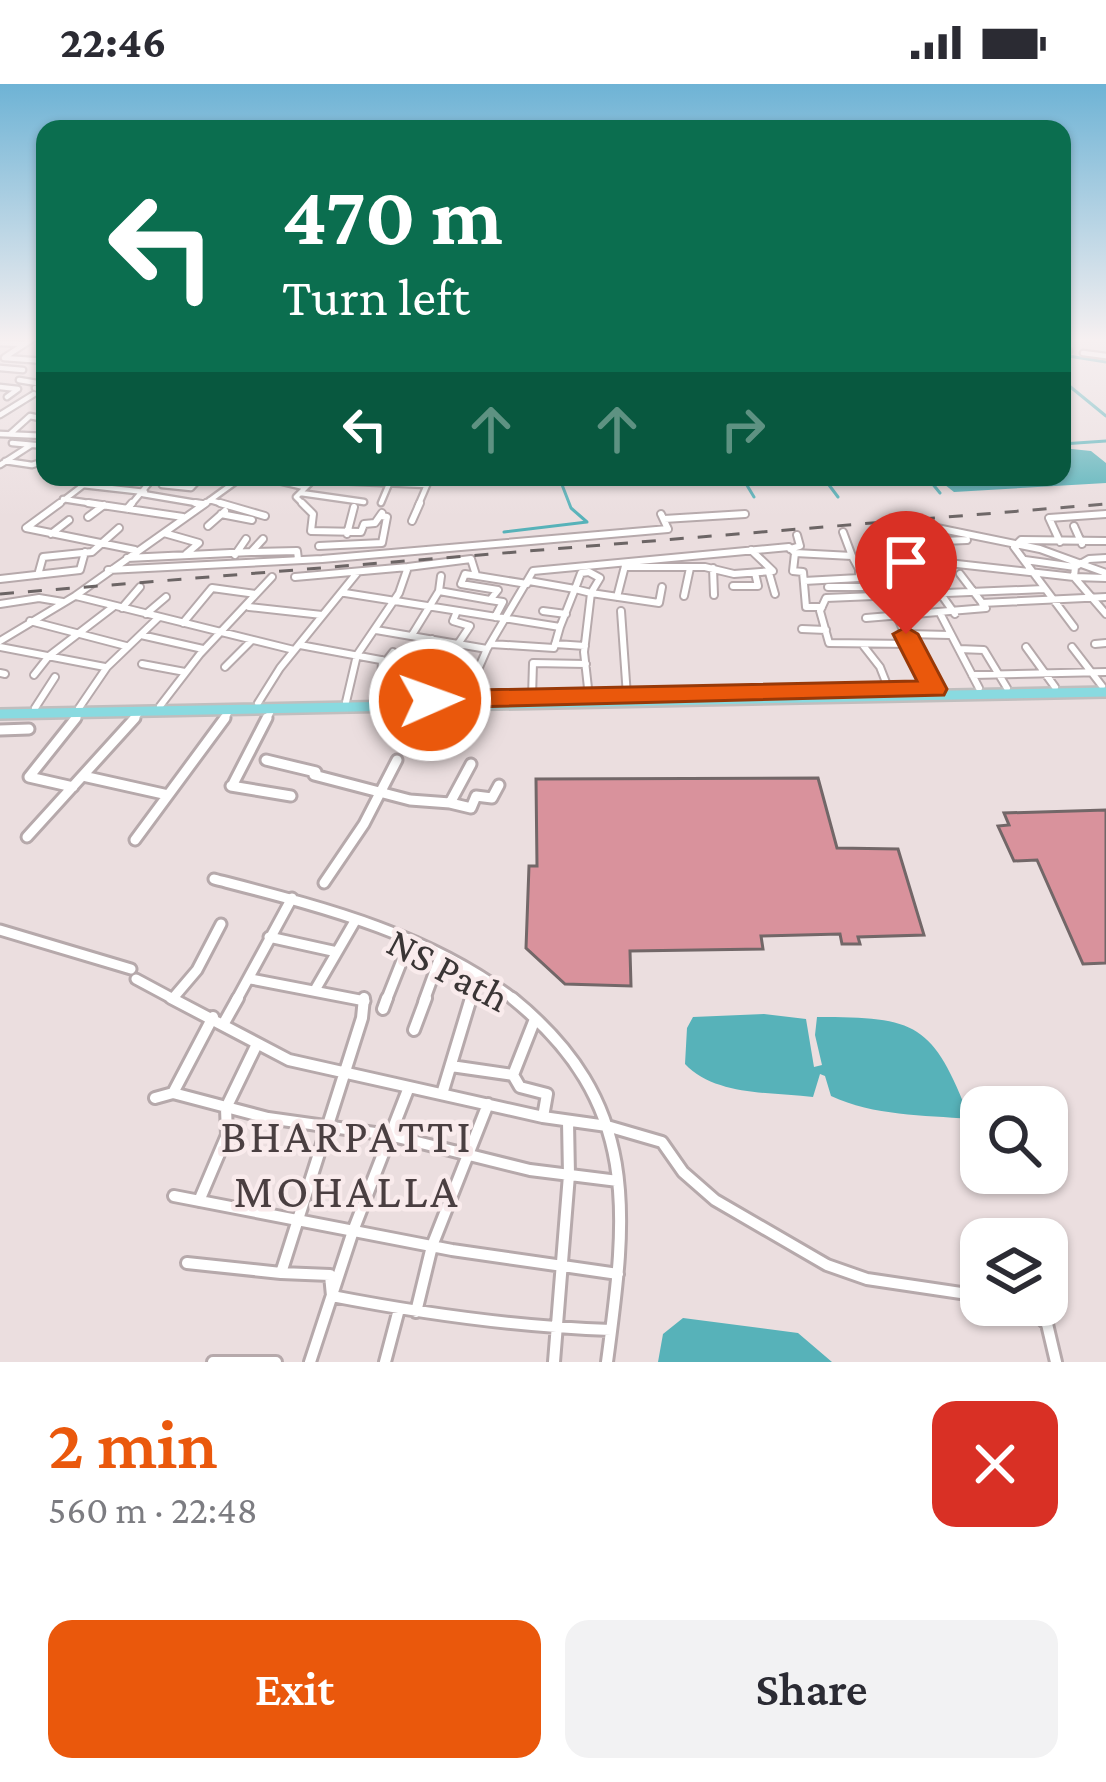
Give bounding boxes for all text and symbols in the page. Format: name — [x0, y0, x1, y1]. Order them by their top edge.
text: 22:46 — [60, 17, 167, 67]
icon: left — [84, 168, 240, 324]
text: 470 m — [282, 169, 503, 262]
text: Turn left — [282, 267, 470, 327]
icon: left — [332, 396, 398, 462]
icon: ahead — [458, 396, 524, 462]
icon: ahead — [584, 396, 650, 462]
icon: right — [710, 396, 776, 462]
pin — [855, 511, 957, 634]
icon: arrive — [873, 529, 939, 595]
position arrow — [367, 637, 493, 763]
street label: NS Path — [380, 918, 518, 1021]
map controls — [960, 1086, 1068, 1326]
button: search — [960, 1086, 1068, 1194]
district label: BHARPATTI MOHALLA — [220, 1109, 474, 1217]
button: layers — [960, 1218, 1068, 1326]
button: close — [932, 1401, 1058, 1527]
text: 2 min — [48, 1403, 218, 1483]
text: 560 m · 22:48 — [48, 1488, 258, 1531]
button: Exit — [48, 1620, 541, 1758]
button: Share — [565, 1620, 1058, 1758]

